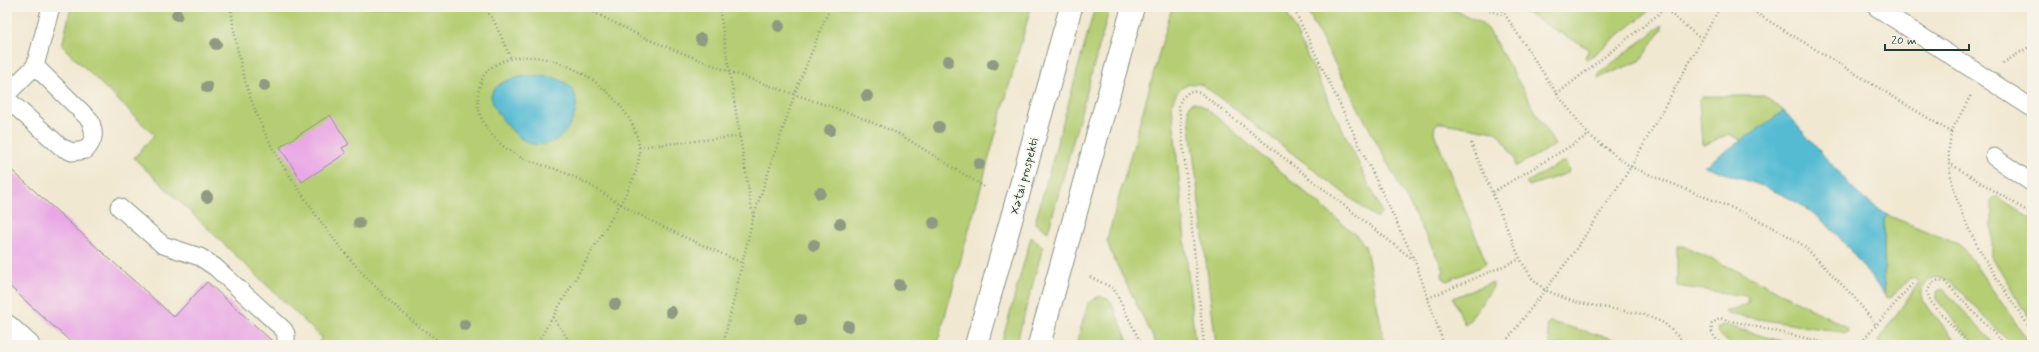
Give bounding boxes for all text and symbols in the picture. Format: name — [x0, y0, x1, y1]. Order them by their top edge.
scale bar — [1885, 26, 1969, 52]
text: 20 m — [1891, 33, 1917, 49]
street label: Xətai prospekti — [1007, 136, 1043, 216]

